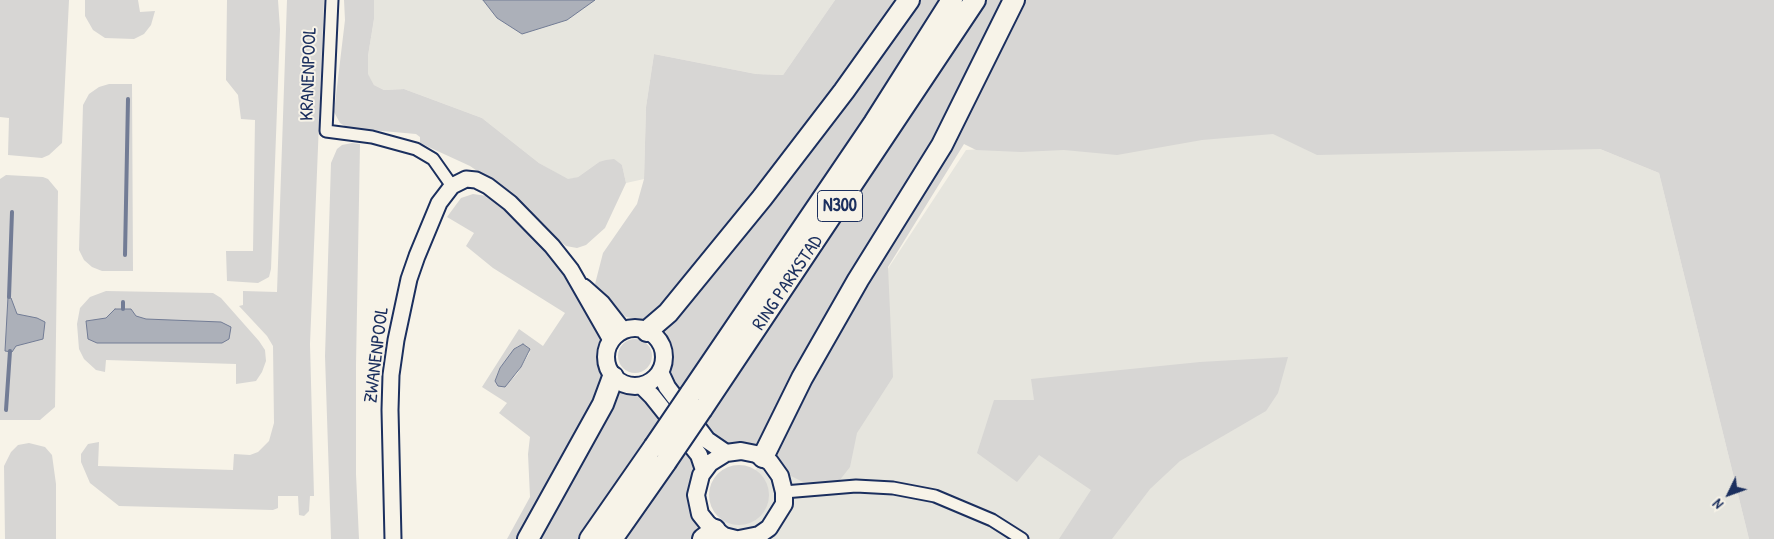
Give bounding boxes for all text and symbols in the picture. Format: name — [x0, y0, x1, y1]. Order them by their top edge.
street label: KRANENPOOL — [296, 27, 322, 121]
road number: N300 — [818, 190, 862, 222]
street label: RING PARKSTAD — [748, 231, 828, 335]
street label: ZWANENPOOL — [360, 306, 394, 404]
north arrow — [1704, 469, 1754, 519]
text: N — [1708, 495, 1727, 514]

